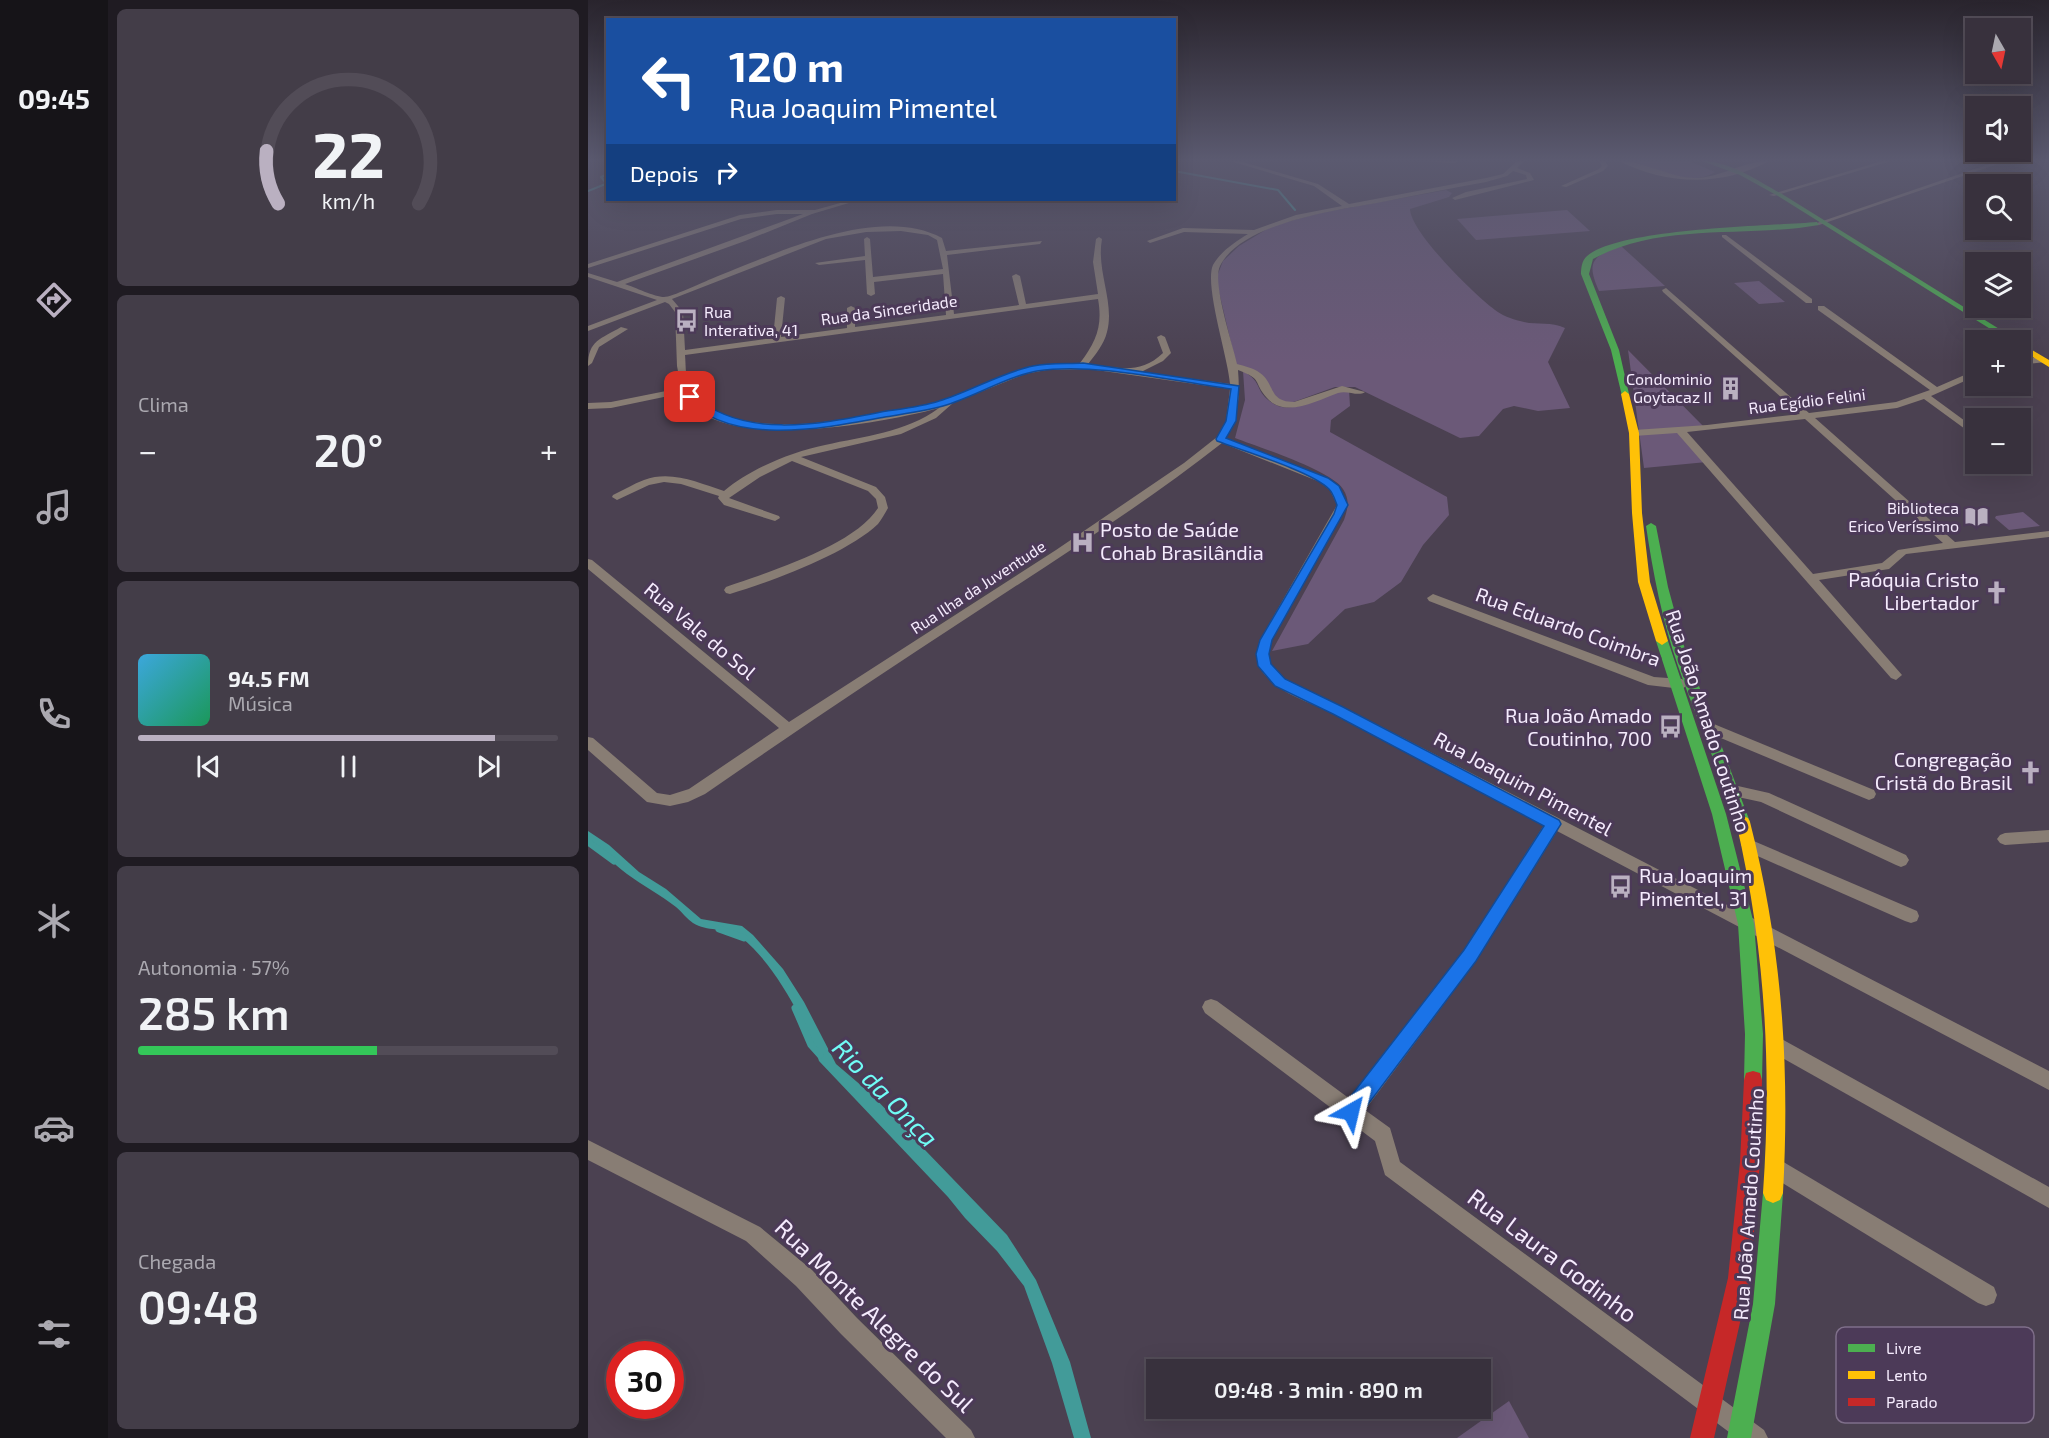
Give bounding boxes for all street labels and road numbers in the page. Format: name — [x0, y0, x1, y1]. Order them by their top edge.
street label: Rua da Sinceridade — [820, 291, 958, 328]
street label: Rua Egídio Felini — [1747, 384, 1867, 417]
street label: Rua Ilha da Juventude — [907, 536, 1049, 637]
street label: Rua Vale do Sol — [640, 577, 761, 684]
street label: Rua Eduardo Coimbra — [1473, 581, 1664, 671]
street label: Rua João Amado Coutinho — [1662, 606, 1756, 835]
street label: Rua Joaquim Pimentel — [1430, 726, 1617, 840]
street label: Rua João Amado Coutinho — [1728, 1087, 1768, 1321]
street label: Rua Laura Godinho — [1463, 1182, 1643, 1328]
street label: Rua Monte Alegre do Sul — [770, 1212, 981, 1418]

